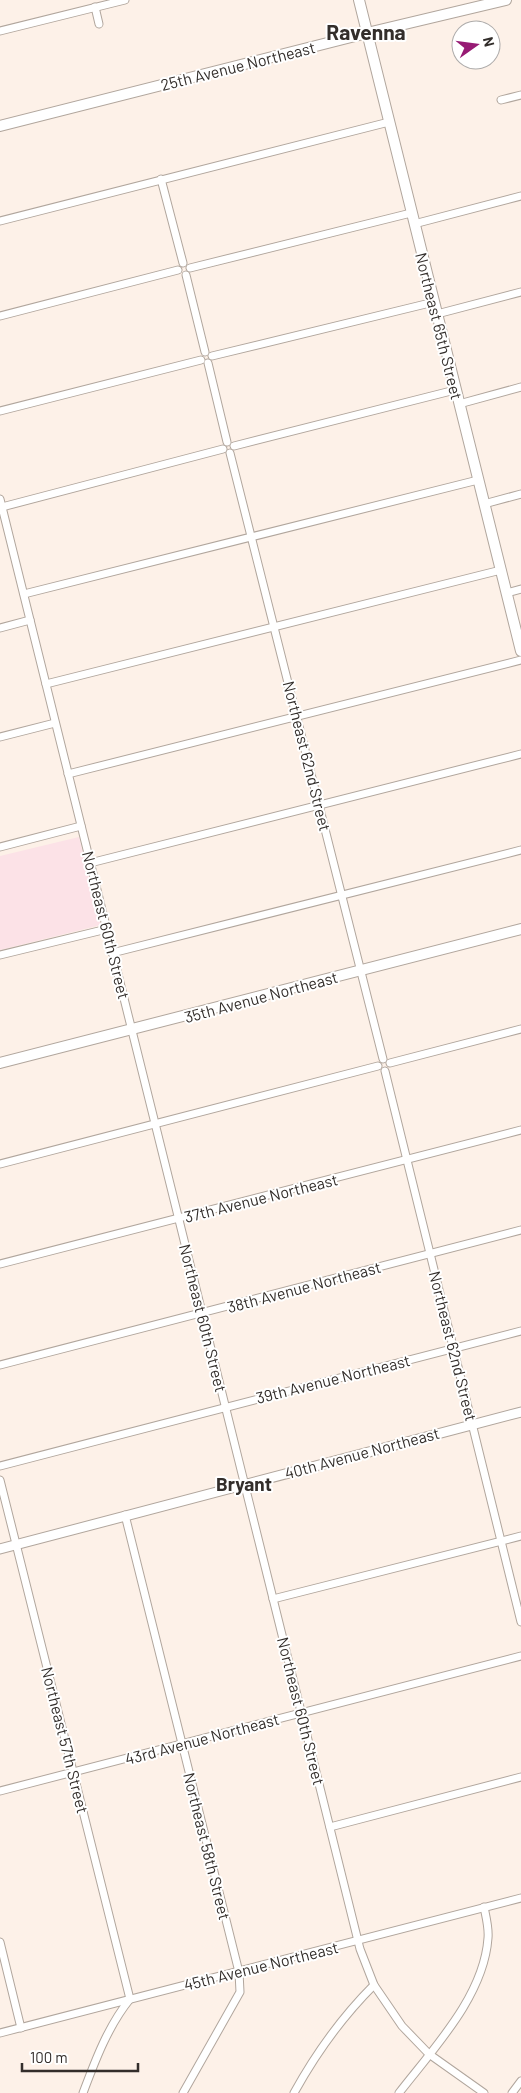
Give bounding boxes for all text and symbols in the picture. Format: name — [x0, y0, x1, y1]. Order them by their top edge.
district label: Ravenna — [326, 19, 406, 44]
north arrow — [451, 20, 501, 70]
text: N — [480, 35, 498, 48]
street label: 25th Avenue Northeast — [159, 37, 317, 94]
street label: Northeast 65th Street — [412, 250, 467, 401]
street label: Northeast 62nd Street — [280, 679, 335, 833]
street label: Northeast 60th Street — [79, 849, 134, 1001]
street label: 35th Avenue Northeast — [182, 967, 340, 1026]
street label: 37th Avenue Northeast — [182, 1169, 340, 1226]
street label: Northeast 60th Street — [176, 1242, 231, 1394]
street label: 38th Avenue Northeast — [225, 1257, 383, 1316]
street label: Northeast 62nd Street — [426, 1269, 481, 1423]
street label: 39th Avenue Northeast — [254, 1350, 412, 1407]
street label: 40th Avenue Northeast — [282, 1423, 441, 1482]
district label: Bryant — [216, 1472, 272, 1495]
street label: Northeast 60th Street — [274, 1635, 329, 1787]
street label: Northeast 57th Street — [38, 1665, 93, 1815]
street label: 43rd Avenue Northeast — [123, 1709, 281, 1768]
street label: Northeast 58th Street — [180, 1770, 235, 1922]
street label: 45th Avenue Northeast — [182, 1937, 340, 1994]
scale bar — [22, 2040, 139, 2072]
text: 100 m — [30, 2048, 68, 2066]

